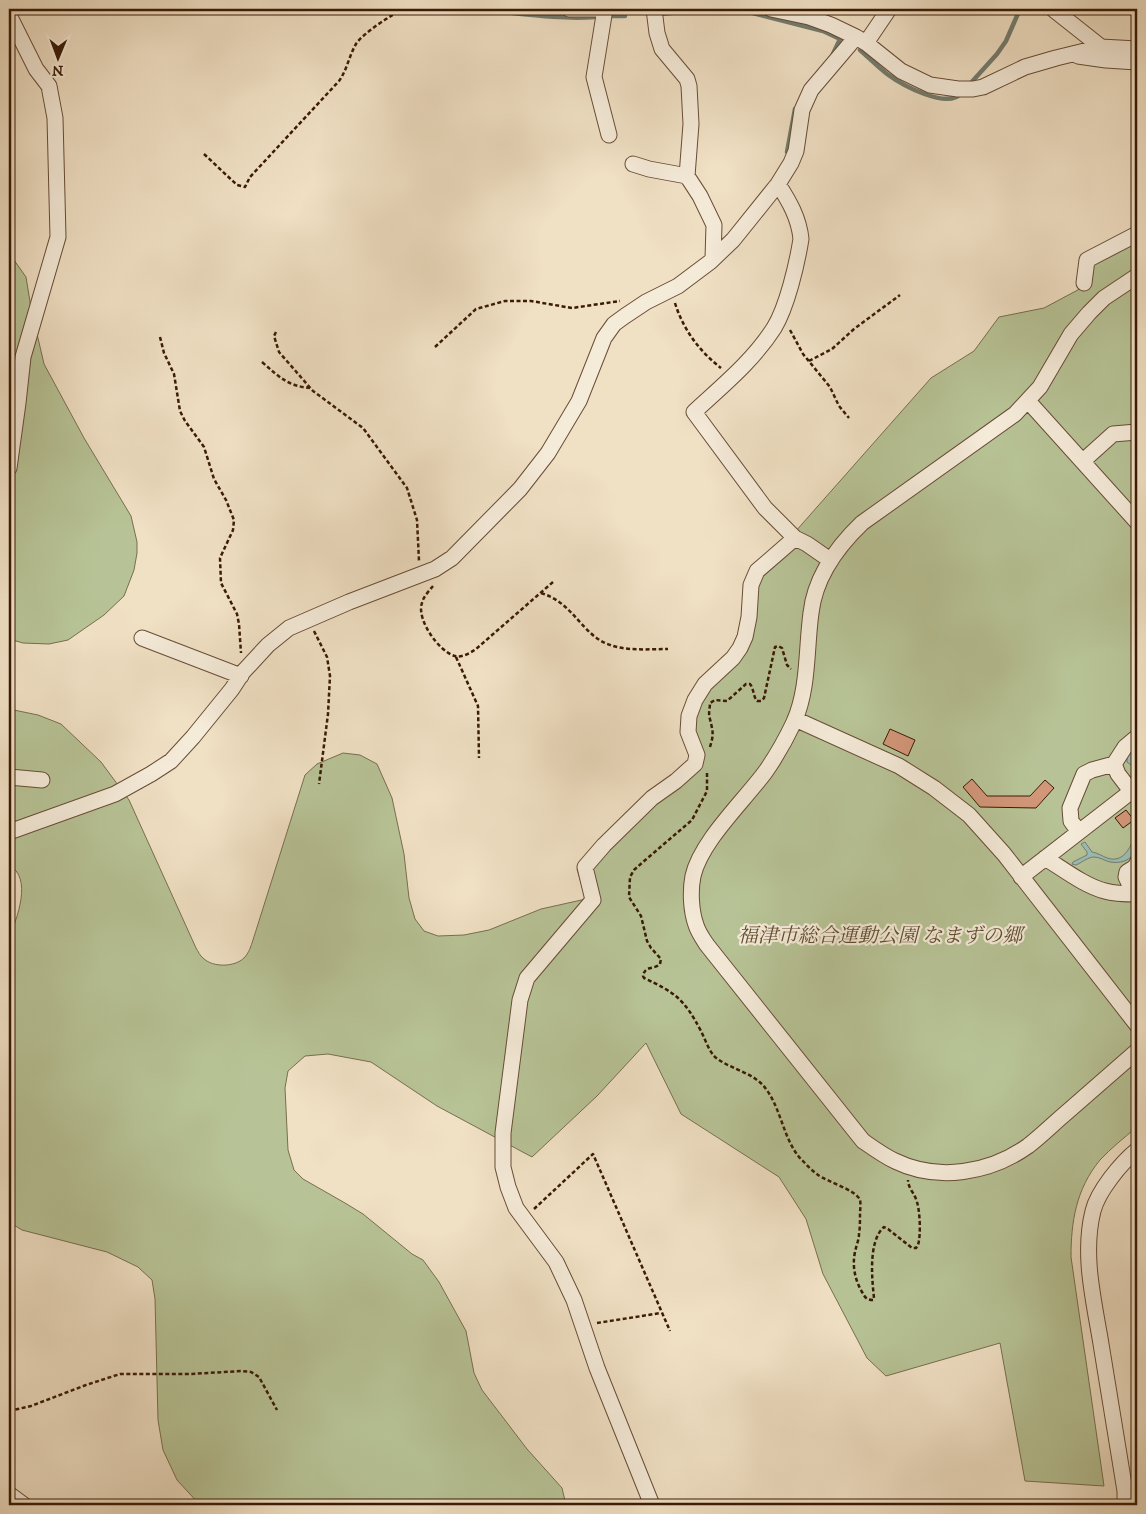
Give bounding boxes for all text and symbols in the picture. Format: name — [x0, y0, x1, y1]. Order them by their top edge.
north arrow — [32, 32, 82, 82]
text: N — [51, 61, 64, 79]
park label: 福津市総合運動公園 なまずの郷 — [738, 924, 1026, 949]

